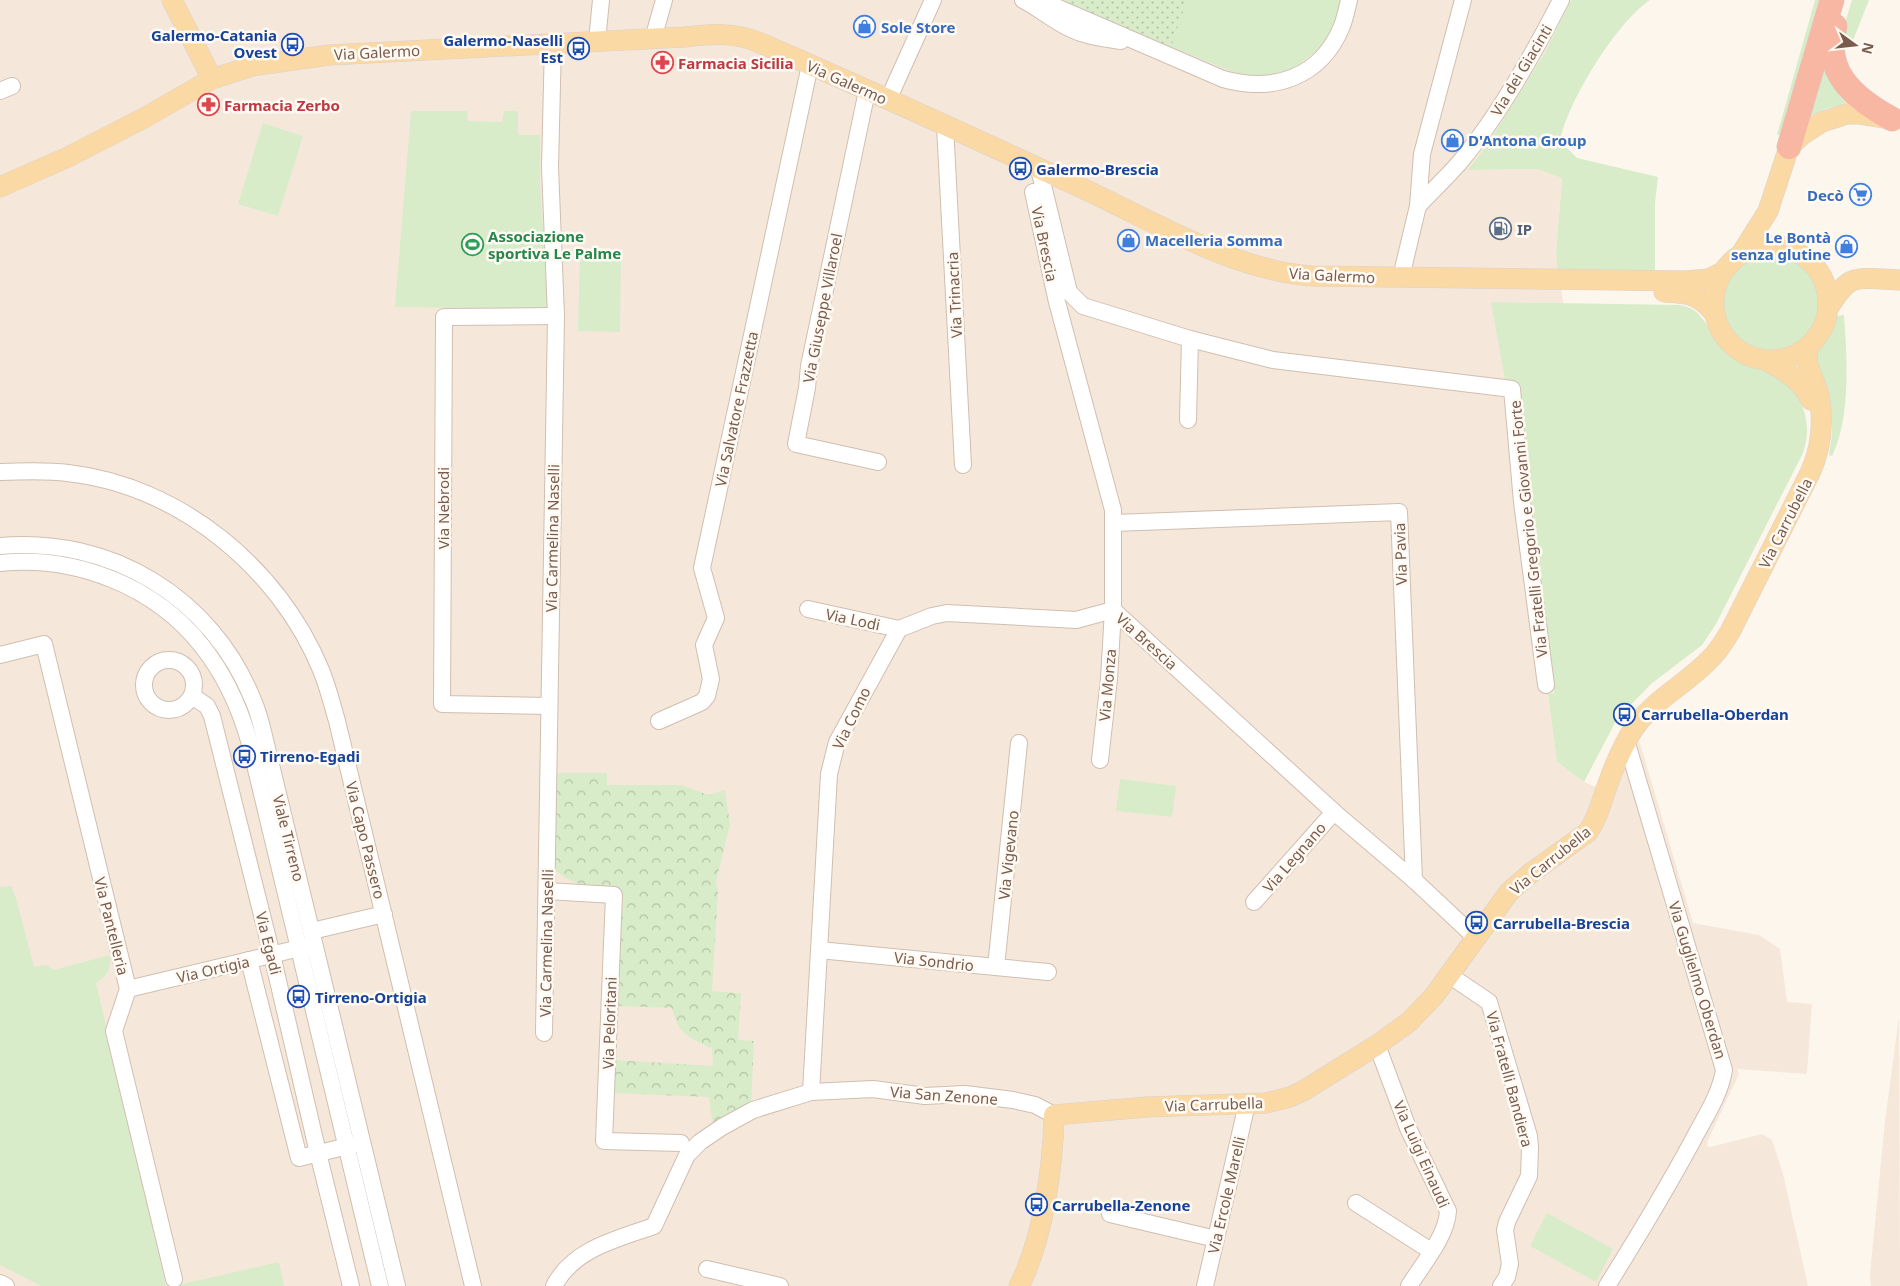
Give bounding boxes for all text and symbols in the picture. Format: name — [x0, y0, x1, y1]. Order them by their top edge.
shop icon: Sole Store — [853, 15, 877, 39]
place label: Sole Store — [881, 17, 956, 37]
street label: Via dei Giacinti — [1486, 20, 1556, 120]
north arrow — [1830, 20, 1880, 70]
place label: Galermo-Catania Ovest — [151, 25, 277, 62]
place label: Galermo-Naselli Est — [443, 30, 563, 67]
bus stop icon: Galermo-Catania Ovest — [281, 32, 305, 56]
bus stop icon: Galermo-Naselli Est — [567, 37, 591, 61]
street label: Via Galermo — [333, 40, 421, 64]
text: N — [1857, 41, 1879, 56]
pharmacy icon: Farmacia Sicilia — [650, 51, 674, 75]
place label: Farmacia Sicilia — [678, 53, 794, 73]
street label: Via Galermo — [804, 55, 890, 109]
pharmacy icon: Farmacia Zerbo — [196, 93, 220, 117]
place label: Farmacia Zerbo — [224, 95, 340, 115]
shop icon: D'Antona Group — [1440, 128, 1464, 152]
place label: D'Antona Group — [1468, 130, 1586, 150]
bus stop icon: Galermo-Brescia — [1008, 157, 1032, 181]
place label: Galermo-Brescia — [1036, 159, 1159, 179]
supermarket icon: Decò — [1848, 183, 1872, 207]
place label: Decò — [1807, 185, 1844, 205]
street label: Via Brescia — [1027, 205, 1063, 283]
fuel station icon: IP — [1489, 217, 1513, 241]
place label: IP — [1517, 219, 1532, 239]
place label: Associazione sportiva Le Palme — [488, 226, 621, 263]
place label: Le Bontà senza glutine — [1731, 227, 1831, 264]
shop icon: Macelleria Somma — [1117, 228, 1141, 252]
place label: Macelleria Somma — [1145, 230, 1283, 250]
street label: Via Giuseppe Villaroel — [798, 231, 846, 385]
sports icon: Associazione sportiva Le Palme — [460, 233, 484, 257]
shop icon: Le Bontà senza glutine — [1835, 234, 1859, 258]
street label: Via Trinacria — [942, 251, 966, 339]
street label: Via Galermo — [1288, 263, 1376, 287]
street label: Via Salvatore Frazzetta — [710, 329, 762, 489]
street label: Via Fratelli Gregorio e Giovanni Forte — [1505, 399, 1551, 659]
street label: Via Carmelina Naselli — [541, 464, 563, 612]
street label: Via Nebrodi — [433, 467, 453, 549]
street label: Via Carrubella — [1754, 475, 1816, 571]
street label: Via Pavia — [1389, 522, 1411, 586]
street label: Via Lodi — [824, 603, 882, 635]
street label: Via Brescia — [1112, 608, 1182, 674]
street label: Via Monza — [1094, 648, 1120, 722]
street label: Via Como — [827, 684, 875, 752]
bus stop icon: Carrubella-Oberdan — [1613, 702, 1637, 726]
place label: Carrubella-Oberdan — [1641, 704, 1789, 724]
bus stop icon: Tirreno-Egadi — [232, 744, 256, 768]
place label: Tirreno-Egadi — [260, 746, 360, 766]
street label: Via Capo Passero — [342, 779, 390, 901]
street label: Viale Tirreno — [269, 793, 309, 883]
street label: Via Vigevano — [993, 809, 1023, 901]
street label: Via Legnano — [1258, 818, 1330, 896]
street label: Via Carrubella — [1505, 821, 1595, 899]
street label: Via Carmelina Naselli — [535, 869, 557, 1017]
street label: Via Pantelleria — [90, 875, 134, 977]
street label: Via Guglielmo Oberdan — [1664, 899, 1732, 1061]
street label: Via Egadi — [252, 909, 286, 977]
bus stop icon: Carrubella-Brescia — [1465, 911, 1489, 935]
place label: Carrubella-Brescia — [1493, 913, 1630, 933]
street label: Via Sondrio — [893, 947, 975, 975]
street label: Via Ortigia — [175, 951, 251, 987]
street label: Via Peloritani — [597, 976, 621, 1070]
bus stop icon: Tirreno-Ortigia — [287, 985, 311, 1009]
place label: Tirreno-Ortigia — [315, 987, 427, 1007]
street label: Via Fratelli Bandiera — [1482, 1009, 1538, 1149]
street label: Via San Zenone — [889, 1081, 999, 1109]
street label: Via Carrubella — [1164, 1092, 1264, 1116]
street label: Via Luigi Einaudi — [1389, 1097, 1455, 1211]
street label: Via Ercole Marelli — [1203, 1134, 1249, 1256]
bus stop icon: Carrubella-Zenone — [1024, 1193, 1048, 1217]
place label: Carrubella-Zenone — [1052, 1195, 1190, 1215]

